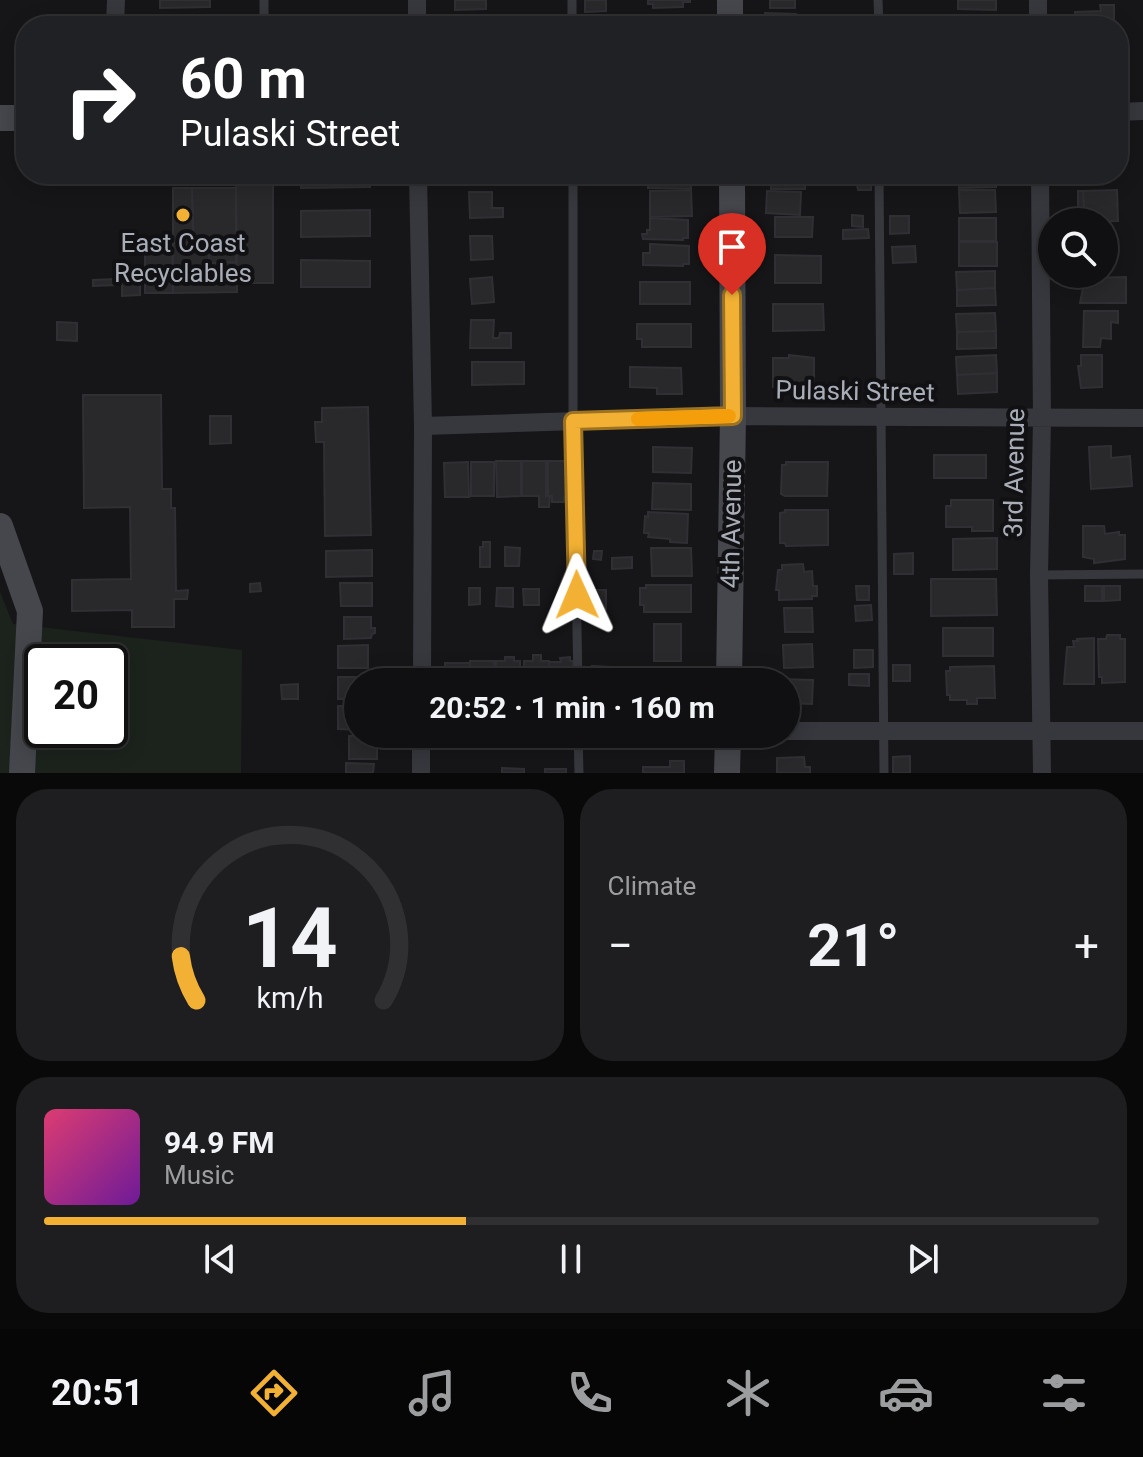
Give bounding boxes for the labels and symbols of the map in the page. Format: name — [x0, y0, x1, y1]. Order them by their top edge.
marker: East Coast Recyclables — [174, 206, 192, 224]
pin — [698, 213, 766, 295]
place label: East Coast Recyclables — [114, 228, 252, 288]
street label: Pulaski Street — [775, 375, 935, 407]
street label: 3rd Avenue — [998, 408, 1030, 538]
street label: 4th Avenue — [715, 459, 747, 589]
position arrow — [535, 553, 619, 637]
speed limit sign: 20 — [24, 644, 128, 748]

